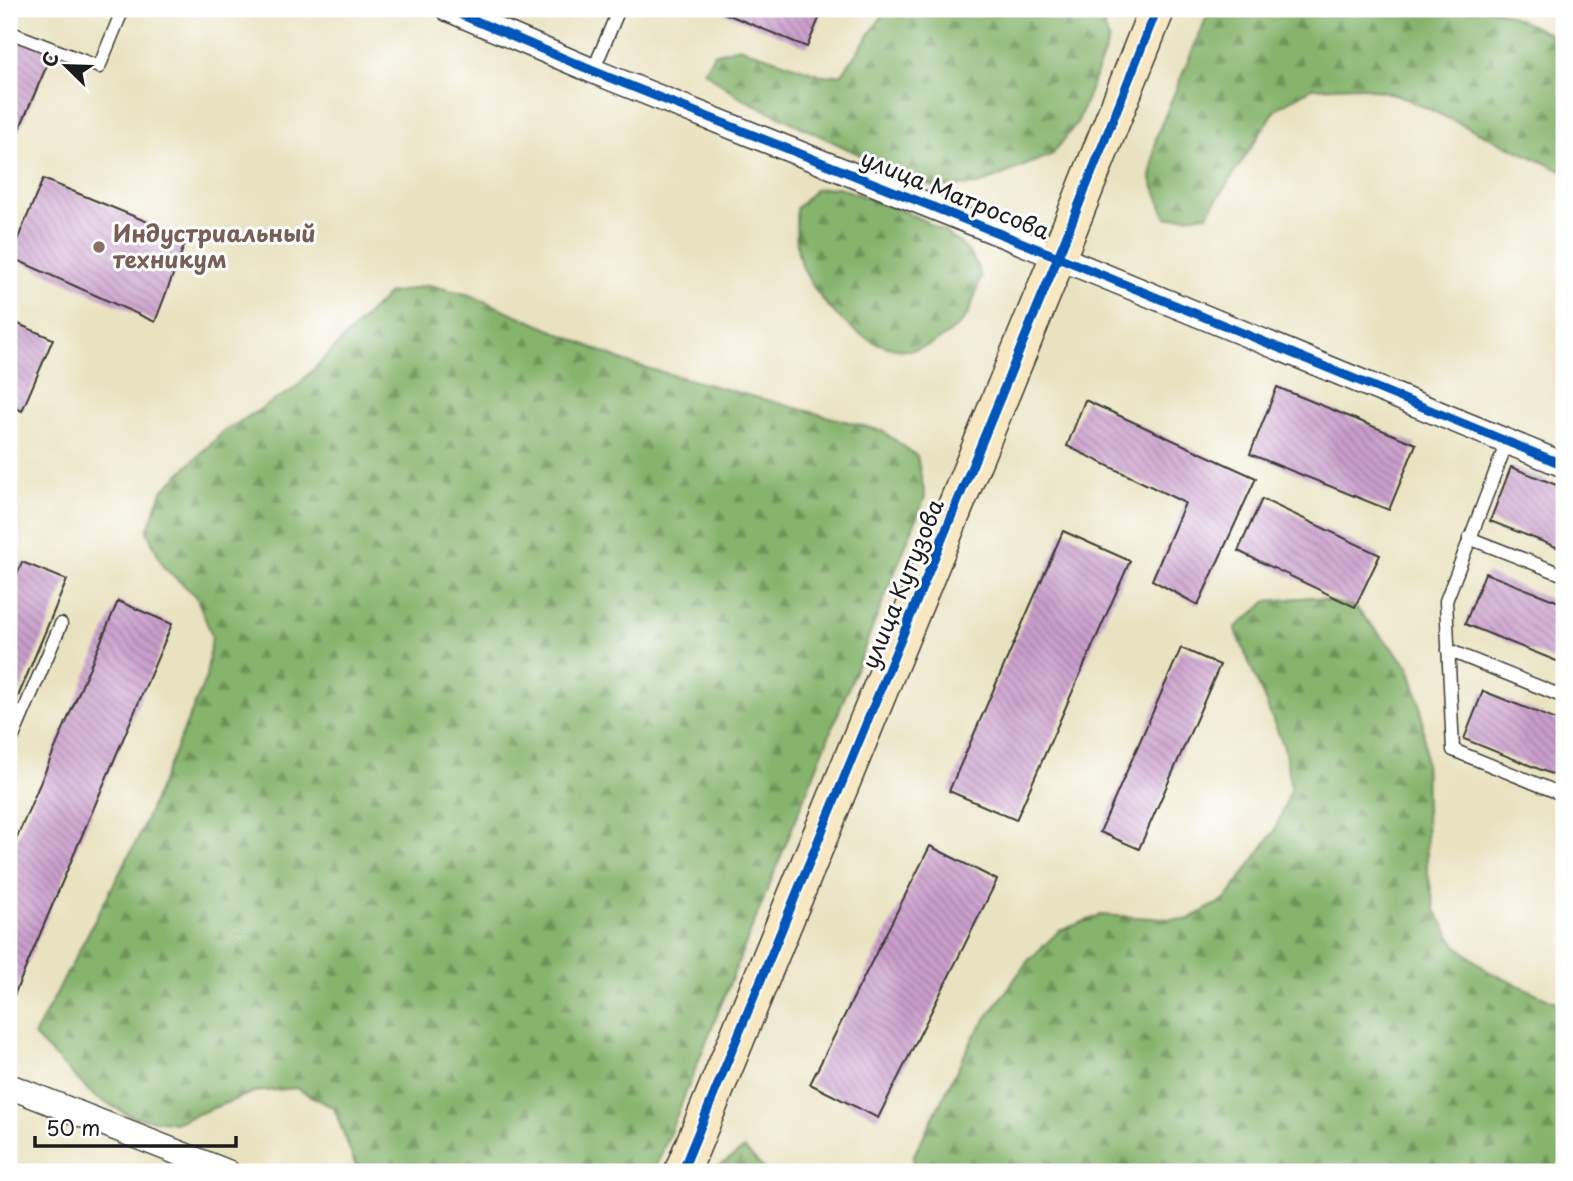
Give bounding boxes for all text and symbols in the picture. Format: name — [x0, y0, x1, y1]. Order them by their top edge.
north arrow — [32, 32, 102, 102]
text: С — [34, 47, 65, 71]
street label: улица Матросова — [856, 140, 1056, 248]
place label: Индустриальный техникум — [113, 215, 316, 276]
marker: Индустриальный техникум — [91, 239, 107, 255]
street label: улица Кутузова — [852, 492, 952, 674]
scale bar — [35, 1104, 236, 1148]
text: 50 m — [46, 1111, 100, 1143]

